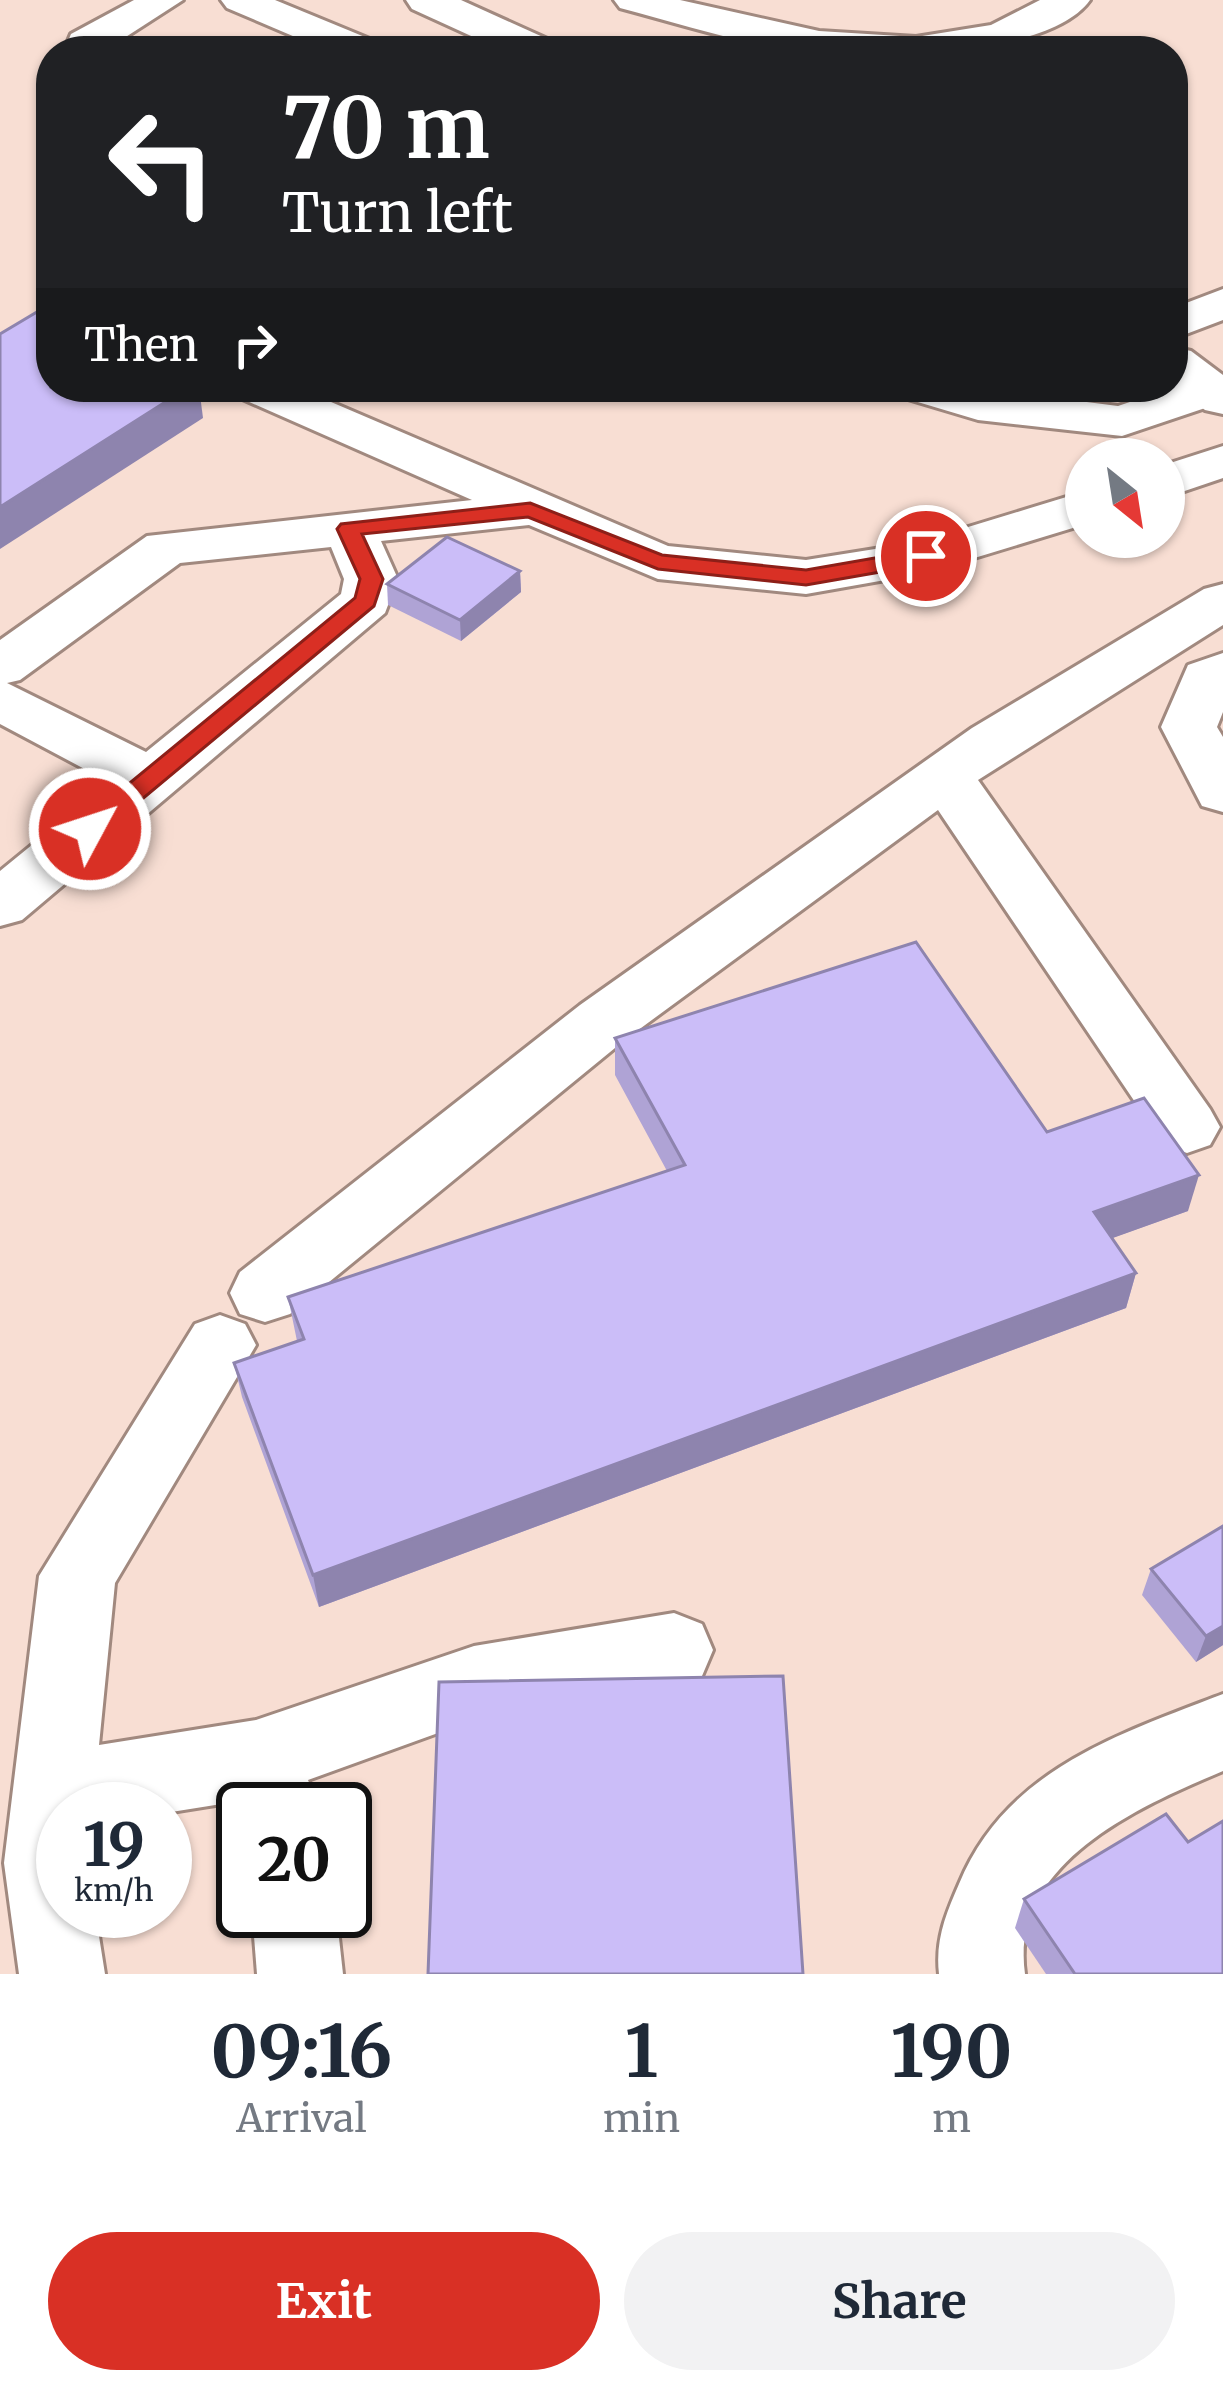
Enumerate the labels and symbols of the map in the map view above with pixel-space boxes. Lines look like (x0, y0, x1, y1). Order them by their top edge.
north arrow (1065, 438, 1185, 558)
pin (875, 505, 977, 607)
position arrow (27, 766, 153, 892)
speed limit sign: 20 (216, 1782, 372, 1938)

